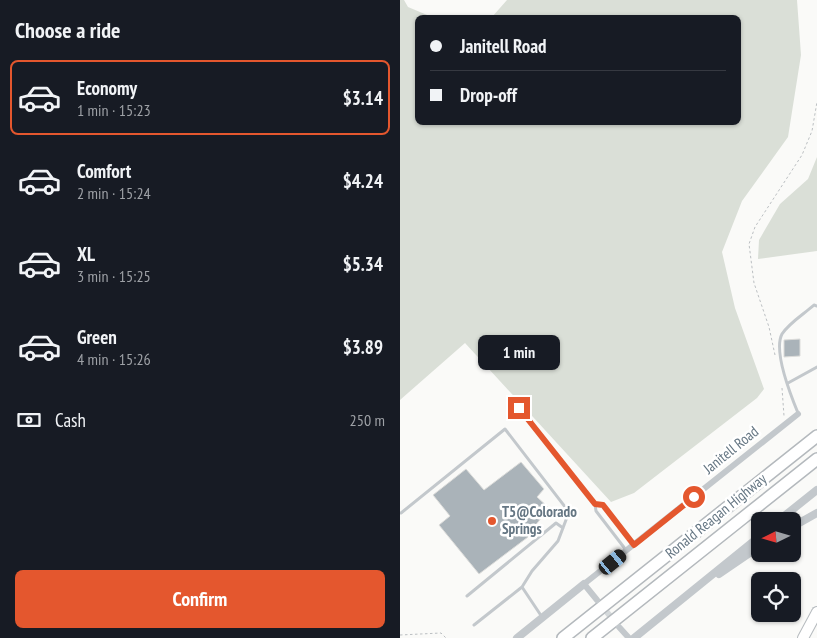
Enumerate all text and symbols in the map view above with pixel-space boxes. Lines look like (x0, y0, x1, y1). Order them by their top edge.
text: Choose a ride (15, 16, 120, 44)
text: Janitell Road (460, 34, 547, 58)
icon: car (17, 75, 62, 120)
text: Economy (77, 76, 137, 100)
text: Drop-off (460, 83, 517, 107)
text: $3.14 (343, 86, 383, 110)
text: 1 min · 15:23 (77, 100, 151, 120)
icon: car (17, 158, 62, 203)
text: Comfort (77, 159, 131, 183)
text: $4.24 (343, 169, 383, 193)
text: 2 min · 15:24 (77, 183, 151, 203)
icon: car (17, 241, 62, 286)
text: XL (77, 242, 95, 266)
text: $5.34 (343, 252, 383, 276)
text: 3 min · 15:25 (77, 266, 151, 286)
icon: car (17, 324, 62, 369)
text: Green (77, 325, 117, 349)
text: $3.89 (343, 335, 383, 359)
callout: 1 min (478, 336, 560, 370)
text: 1 min (503, 342, 535, 362)
text: 4 min · 15:26 (77, 349, 151, 369)
route end (508, 397, 530, 419)
icon: cash (15, 406, 43, 434)
text: Cash (55, 408, 86, 432)
text: 250 m (350, 410, 385, 430)
street label: Janitell Road (699, 422, 762, 478)
street label: Ronald Reagan Highway (661, 469, 770, 562)
route start (683, 486, 705, 508)
place label: T5@Colorado Springs (502, 502, 577, 538)
north arrow (751, 512, 801, 562)
map controls (751, 512, 801, 622)
marker: T5@Colorado Springs (486, 515, 498, 527)
car (596, 547, 629, 577)
button: Confirm (15, 570, 385, 628)
button: locate (751, 572, 801, 622)

